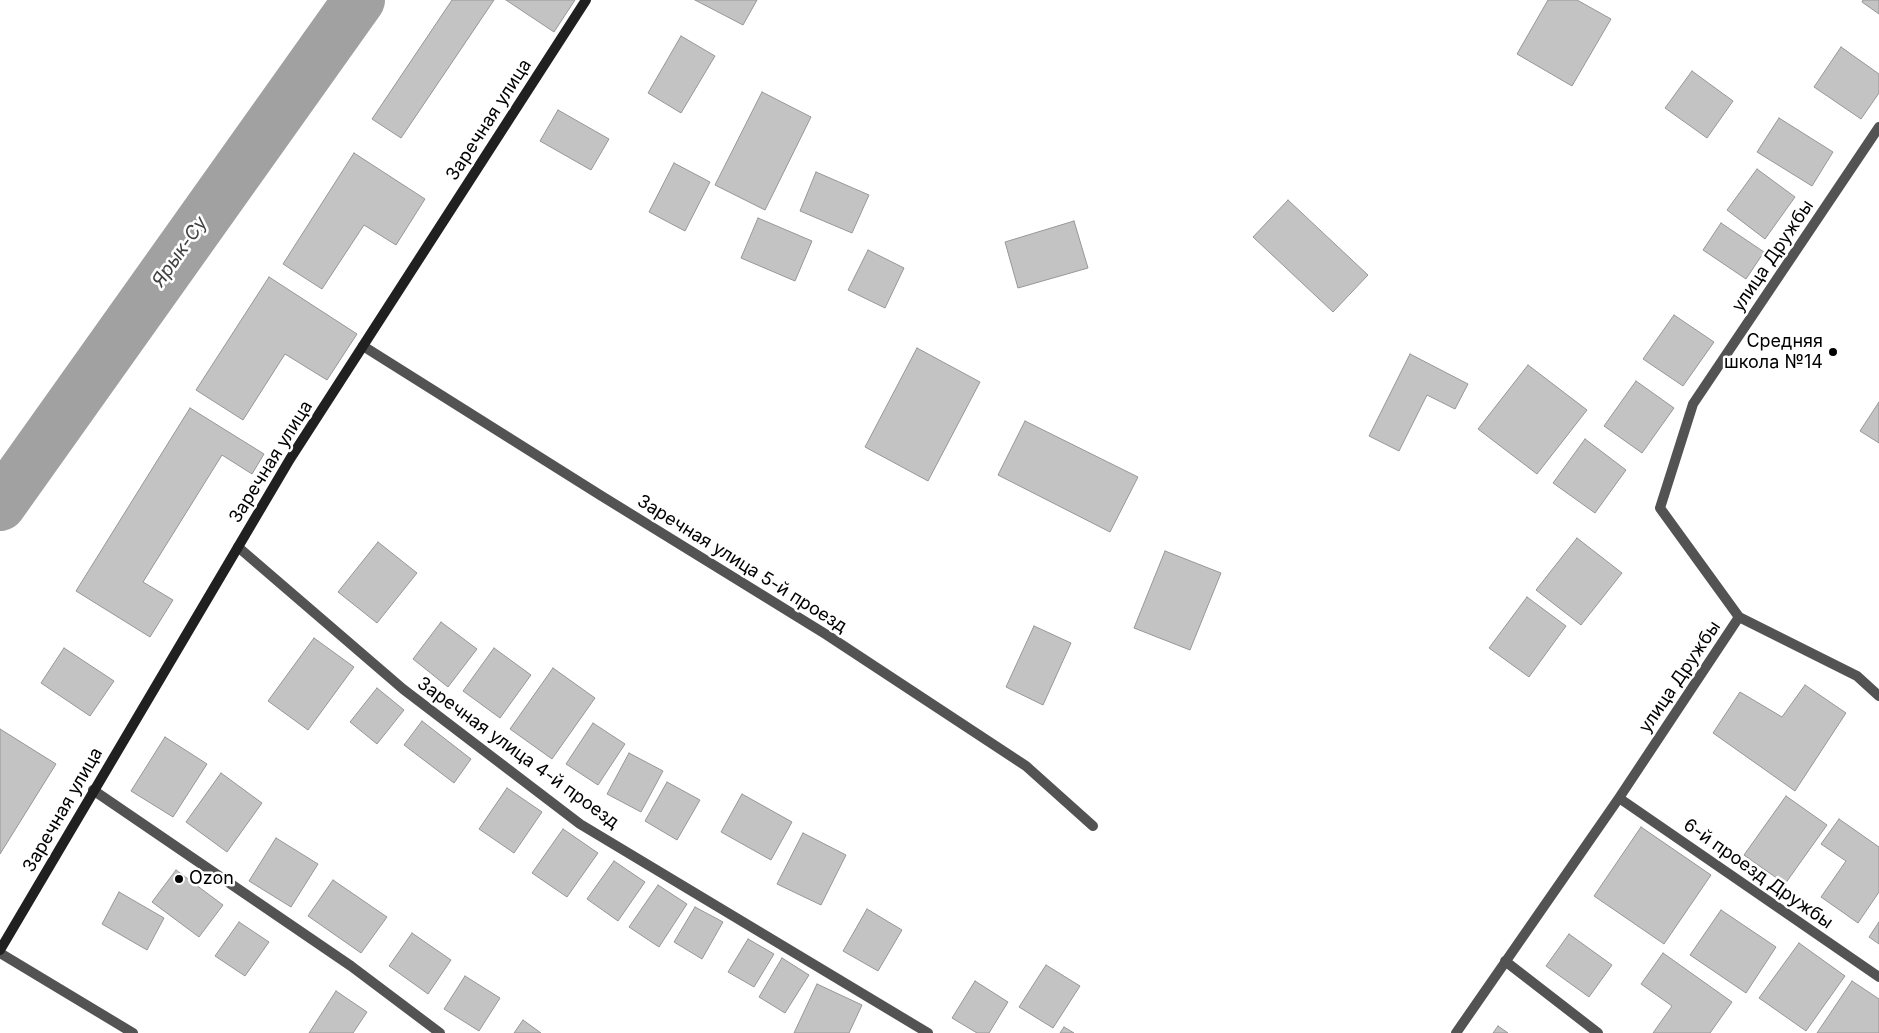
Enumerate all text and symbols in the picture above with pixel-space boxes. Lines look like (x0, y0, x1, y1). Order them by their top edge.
street label: Заречная улица (442, 55, 536, 185)
street label: улица Дружбы (1728, 196, 1818, 316)
water label: Ярык-Су (148, 212, 212, 292)
place label: Средняя школа №14 (1724, 331, 1823, 374)
marker: Средняя школа №14 (1827, 346, 1839, 358)
street label: Заречная улица (225, 397, 317, 527)
street label: Заречная улица 5-й проезд (633, 490, 851, 638)
street label: улица Дружбы (1635, 617, 1725, 737)
street label: Заречная улица 4-й проезд (413, 673, 623, 833)
street label: Заречная улица (19, 744, 107, 876)
street label: 6-й проезд Дружбы (1679, 814, 1837, 934)
place label: Ozon (189, 868, 234, 890)
marker: Ozon (173, 873, 185, 885)

